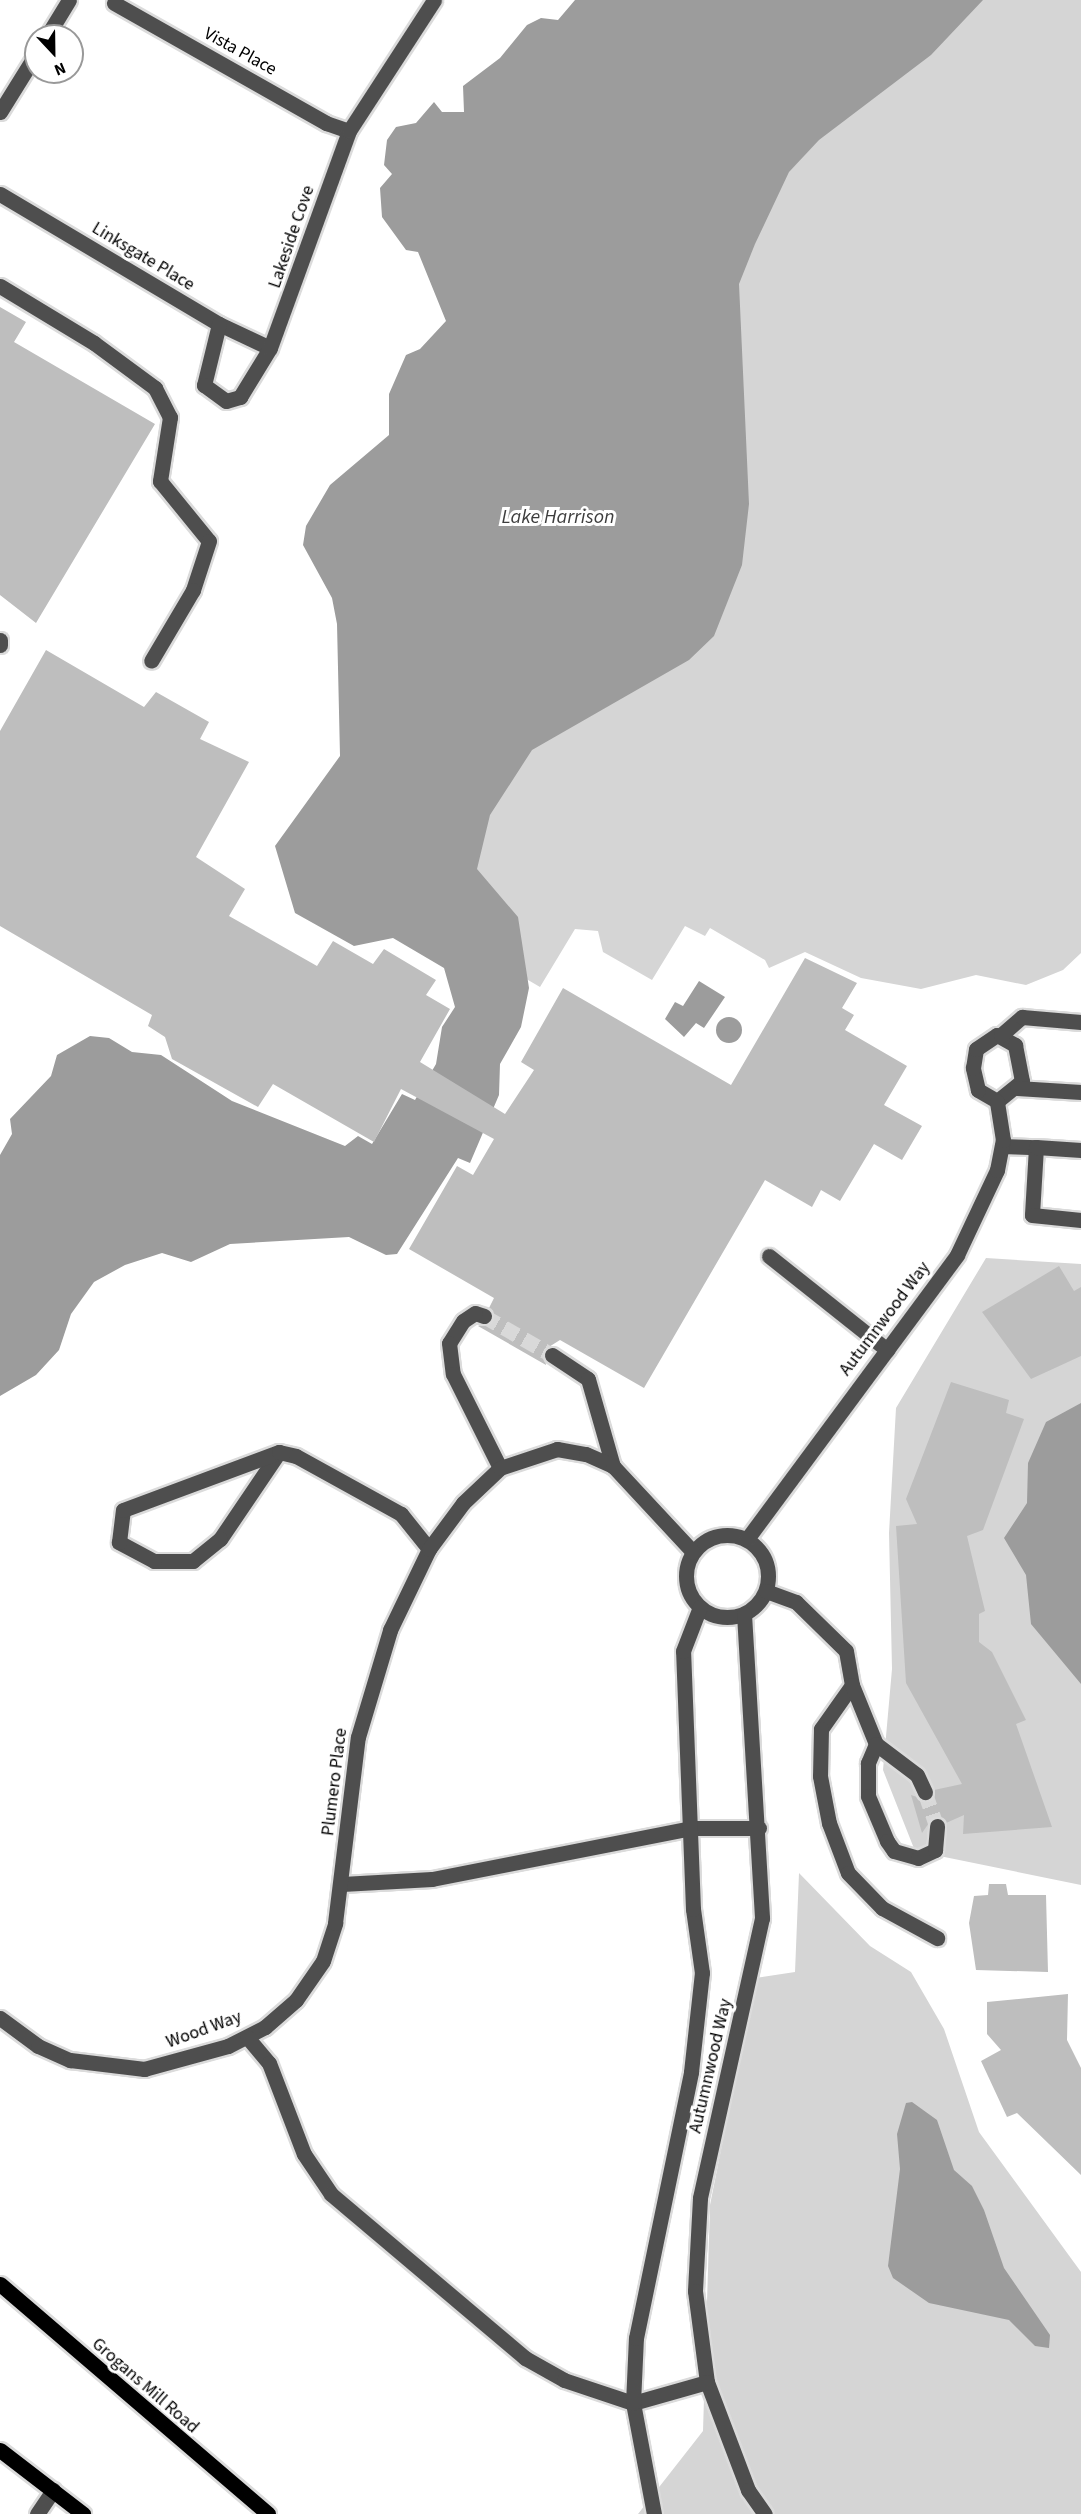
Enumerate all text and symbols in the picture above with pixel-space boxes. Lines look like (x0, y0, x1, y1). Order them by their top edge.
street label: Vista Place (200, 23, 280, 81)
north arrow (24, 24, 84, 84)
text: N (51, 57, 69, 81)
street label: Lakeside Cove (264, 183, 320, 291)
street label: Linksgate Place (88, 218, 198, 296)
water label: Lake Harrison (502, 505, 614, 529)
street label: Autumnwood Way (835, 1258, 935, 1380)
street label: Plumero Place (318, 1727, 352, 1837)
street label: Autumnwood Way (685, 1997, 737, 2135)
street label: Wood Way (163, 2006, 245, 2054)
street label: Grogans Mill Road (87, 2334, 203, 2438)

